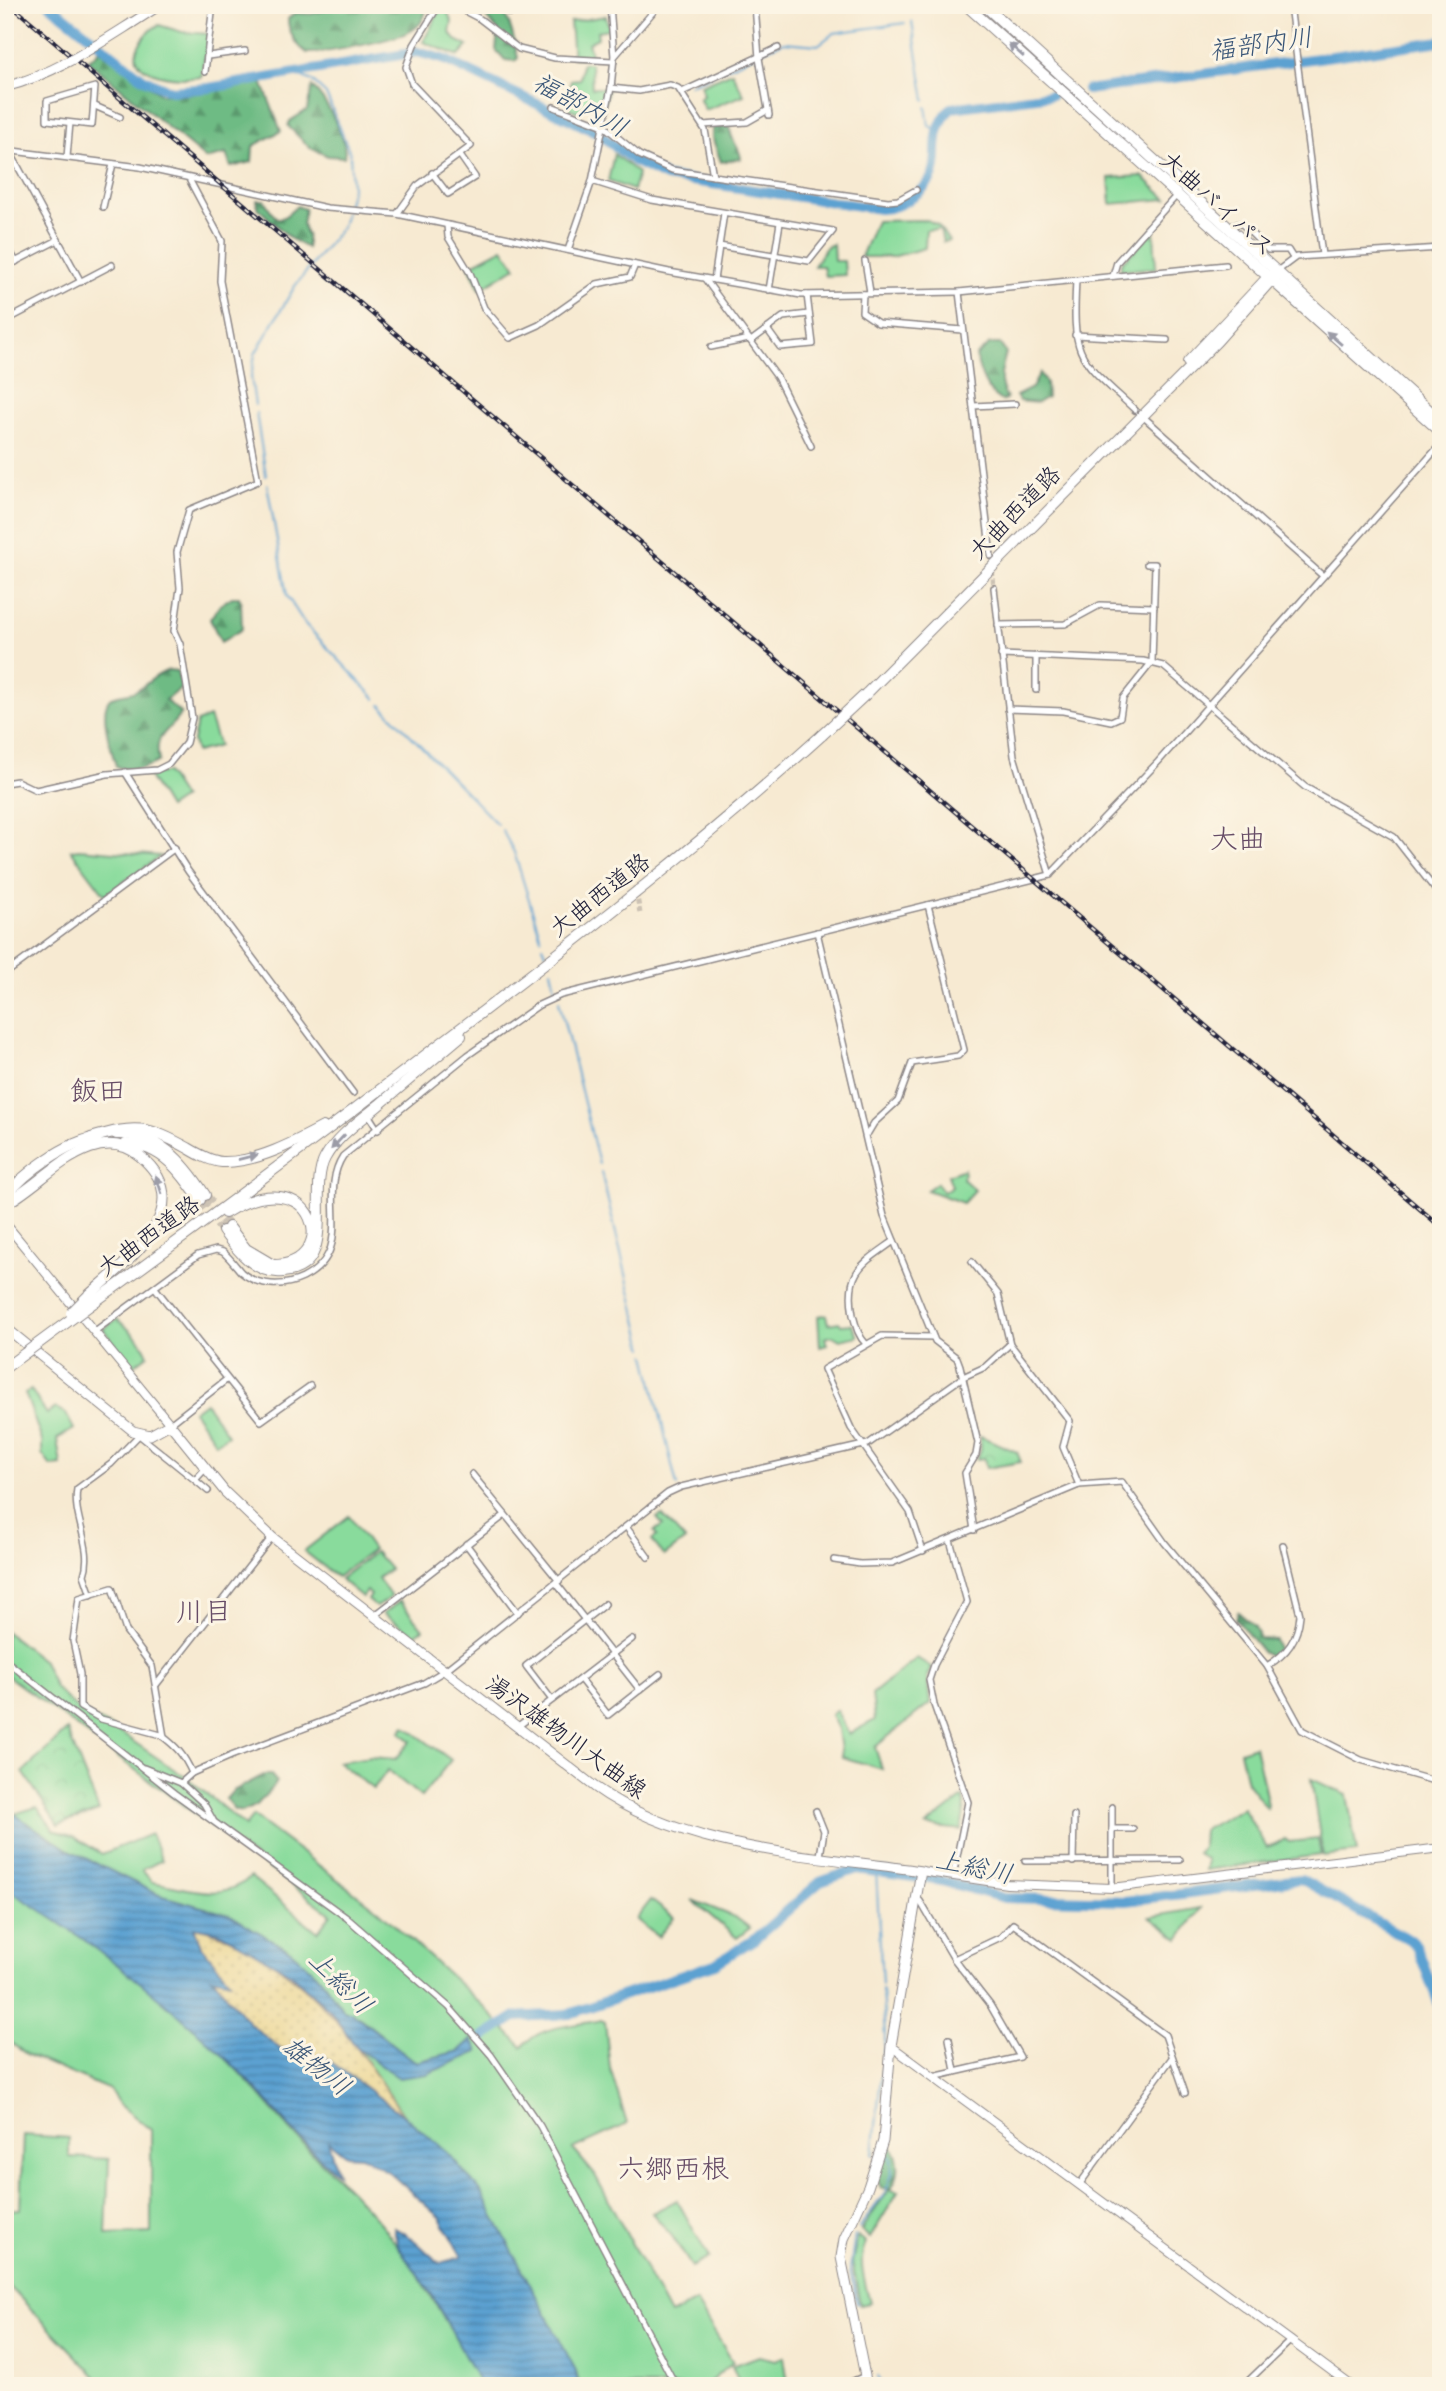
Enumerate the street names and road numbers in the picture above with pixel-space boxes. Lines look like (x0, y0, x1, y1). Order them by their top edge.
street label: 大曲バイパス (1154, 145, 1280, 263)
street label: 大曲西道路 (963, 460, 1067, 566)
street label: 大曲西道路 (544, 847, 656, 943)
street label: 大曲西道路 (92, 1189, 206, 1283)
street label: 湯沢雄物川大曲線 (480, 1669, 652, 1805)

